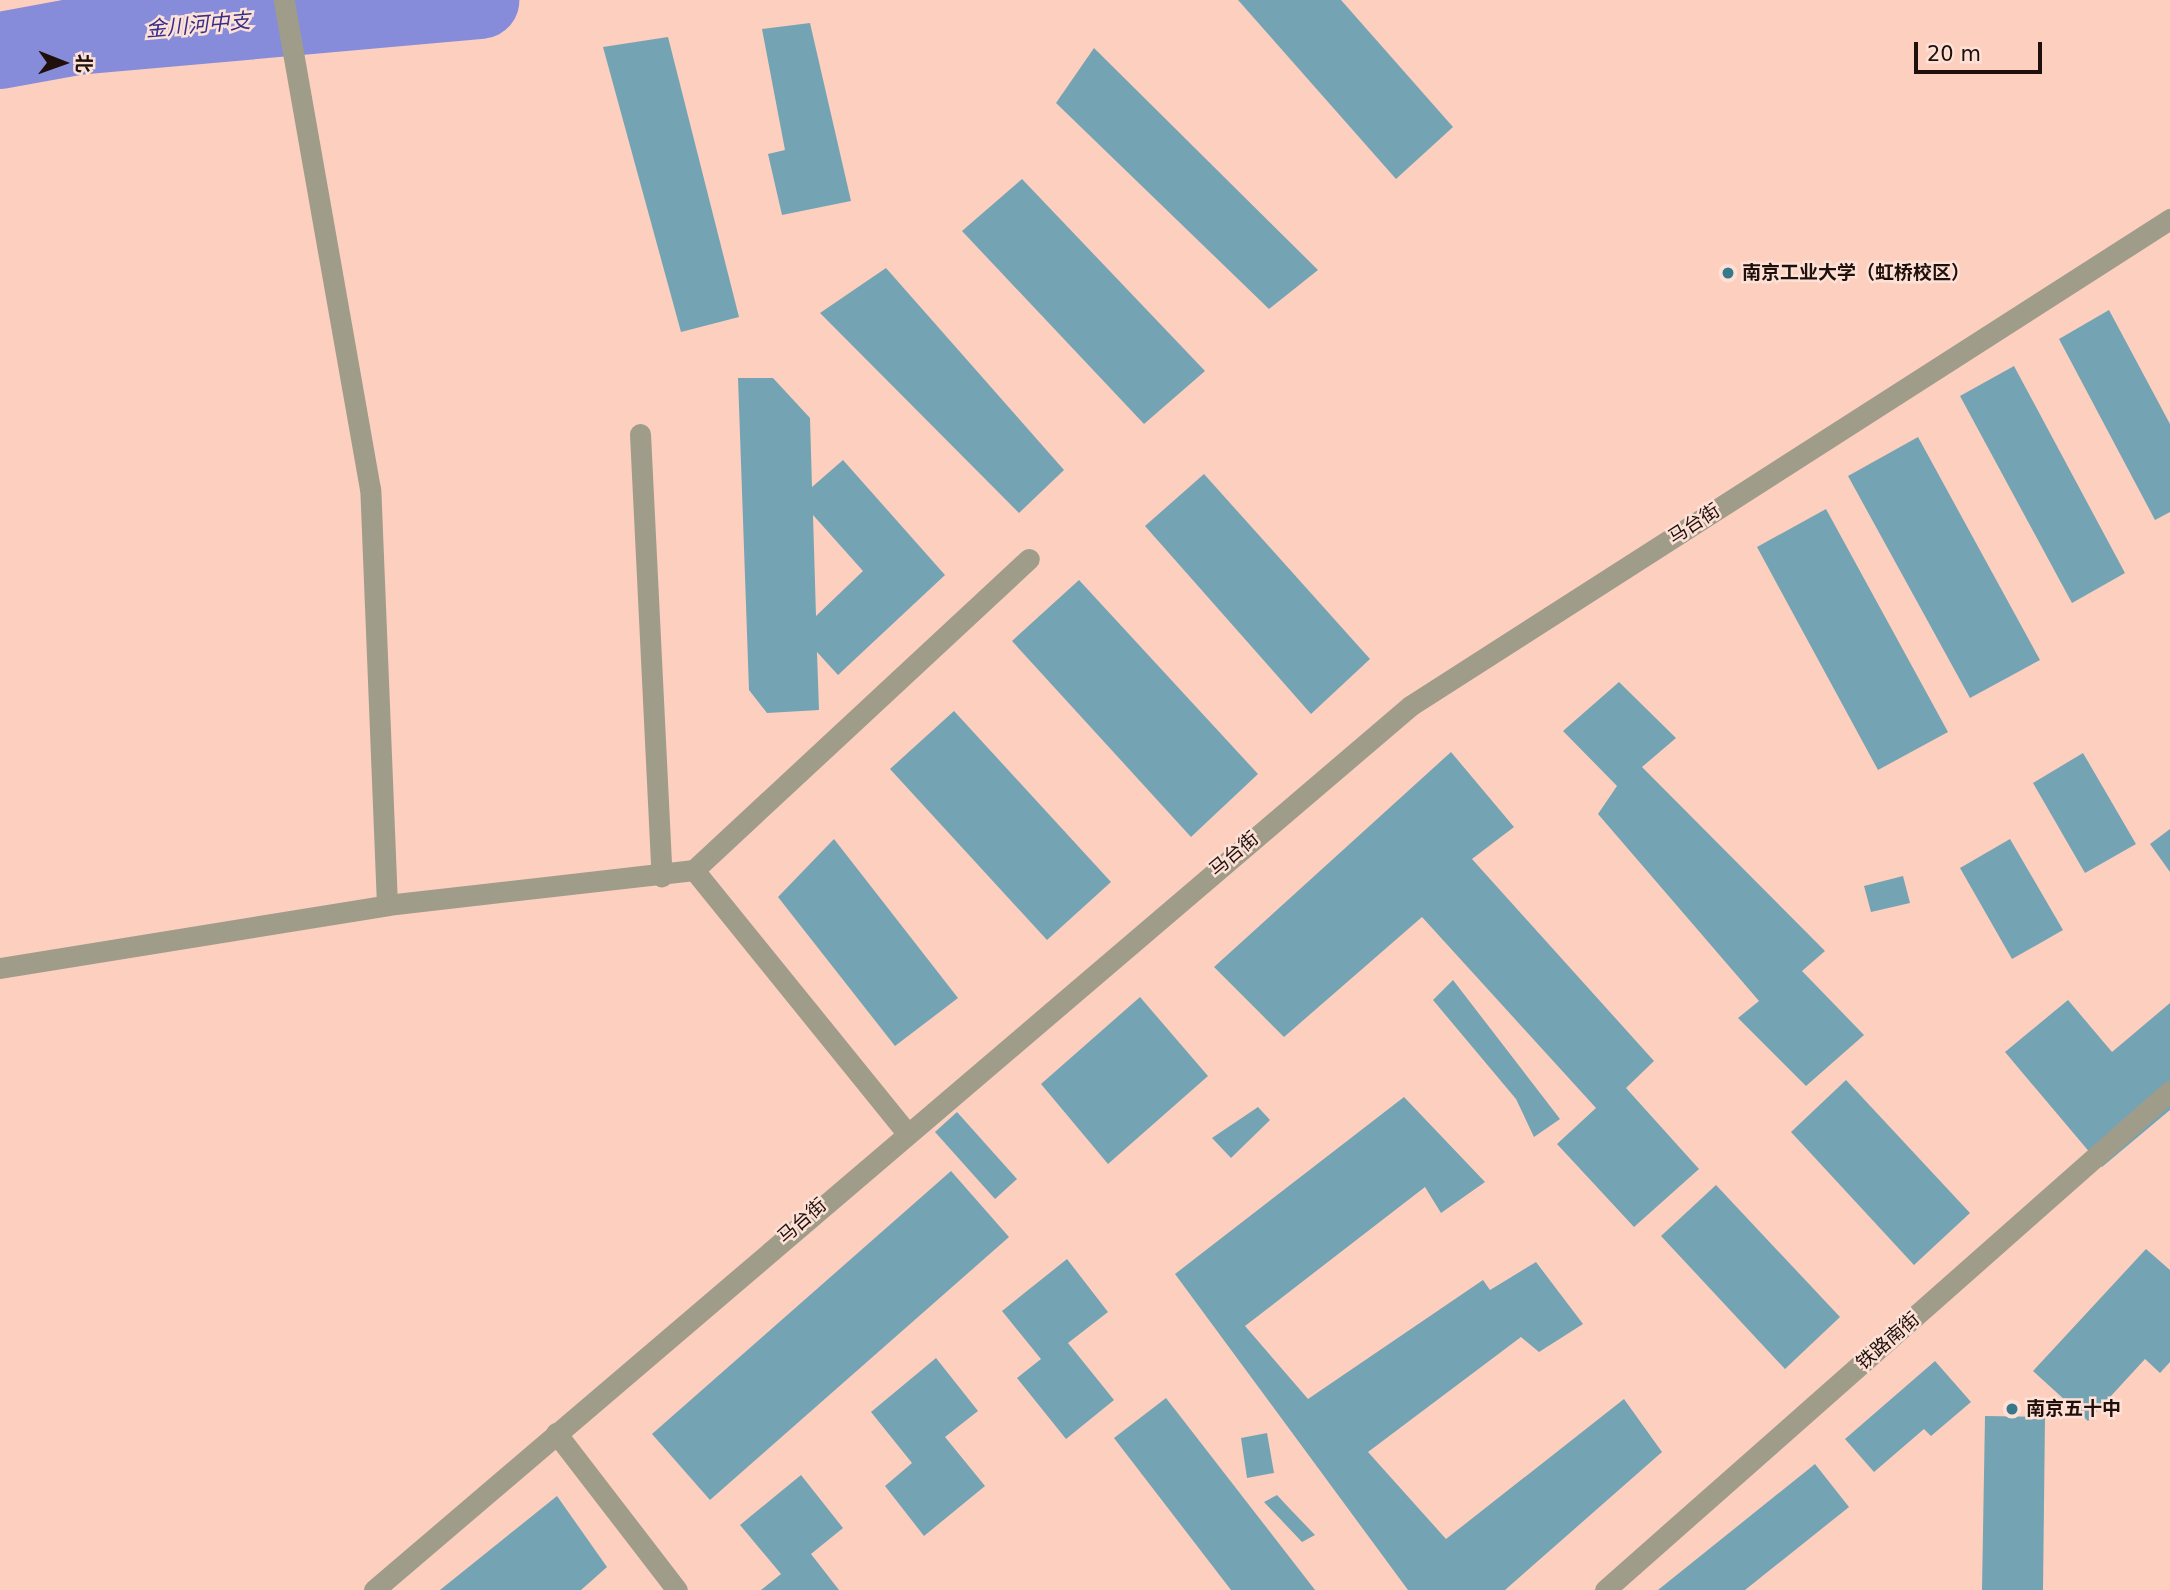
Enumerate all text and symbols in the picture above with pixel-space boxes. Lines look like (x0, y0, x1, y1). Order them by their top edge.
water label: 金川河中支 (145, 8, 251, 42)
north arrow (28, 28, 98, 98)
scale bar (1918, 28, 2046, 72)
text: 20 m (1927, 42, 1981, 66)
text: 北 (73, 54, 95, 73)
place label: 南京工业大学（虹桥校区） (1742, 262, 1970, 284)
marker: 南京工业大学（虹桥校区） (1720, 265, 1736, 281)
street label: 马台街 (1664, 499, 1724, 549)
street label: 马台街 (1205, 827, 1263, 881)
street label: 马台街 (773, 1194, 831, 1248)
street label: 铁路南街 (1852, 1307, 1924, 1375)
place label: 南京五十中 (2026, 1398, 2121, 1420)
marker: 南京五十中 (2004, 1401, 2020, 1417)

